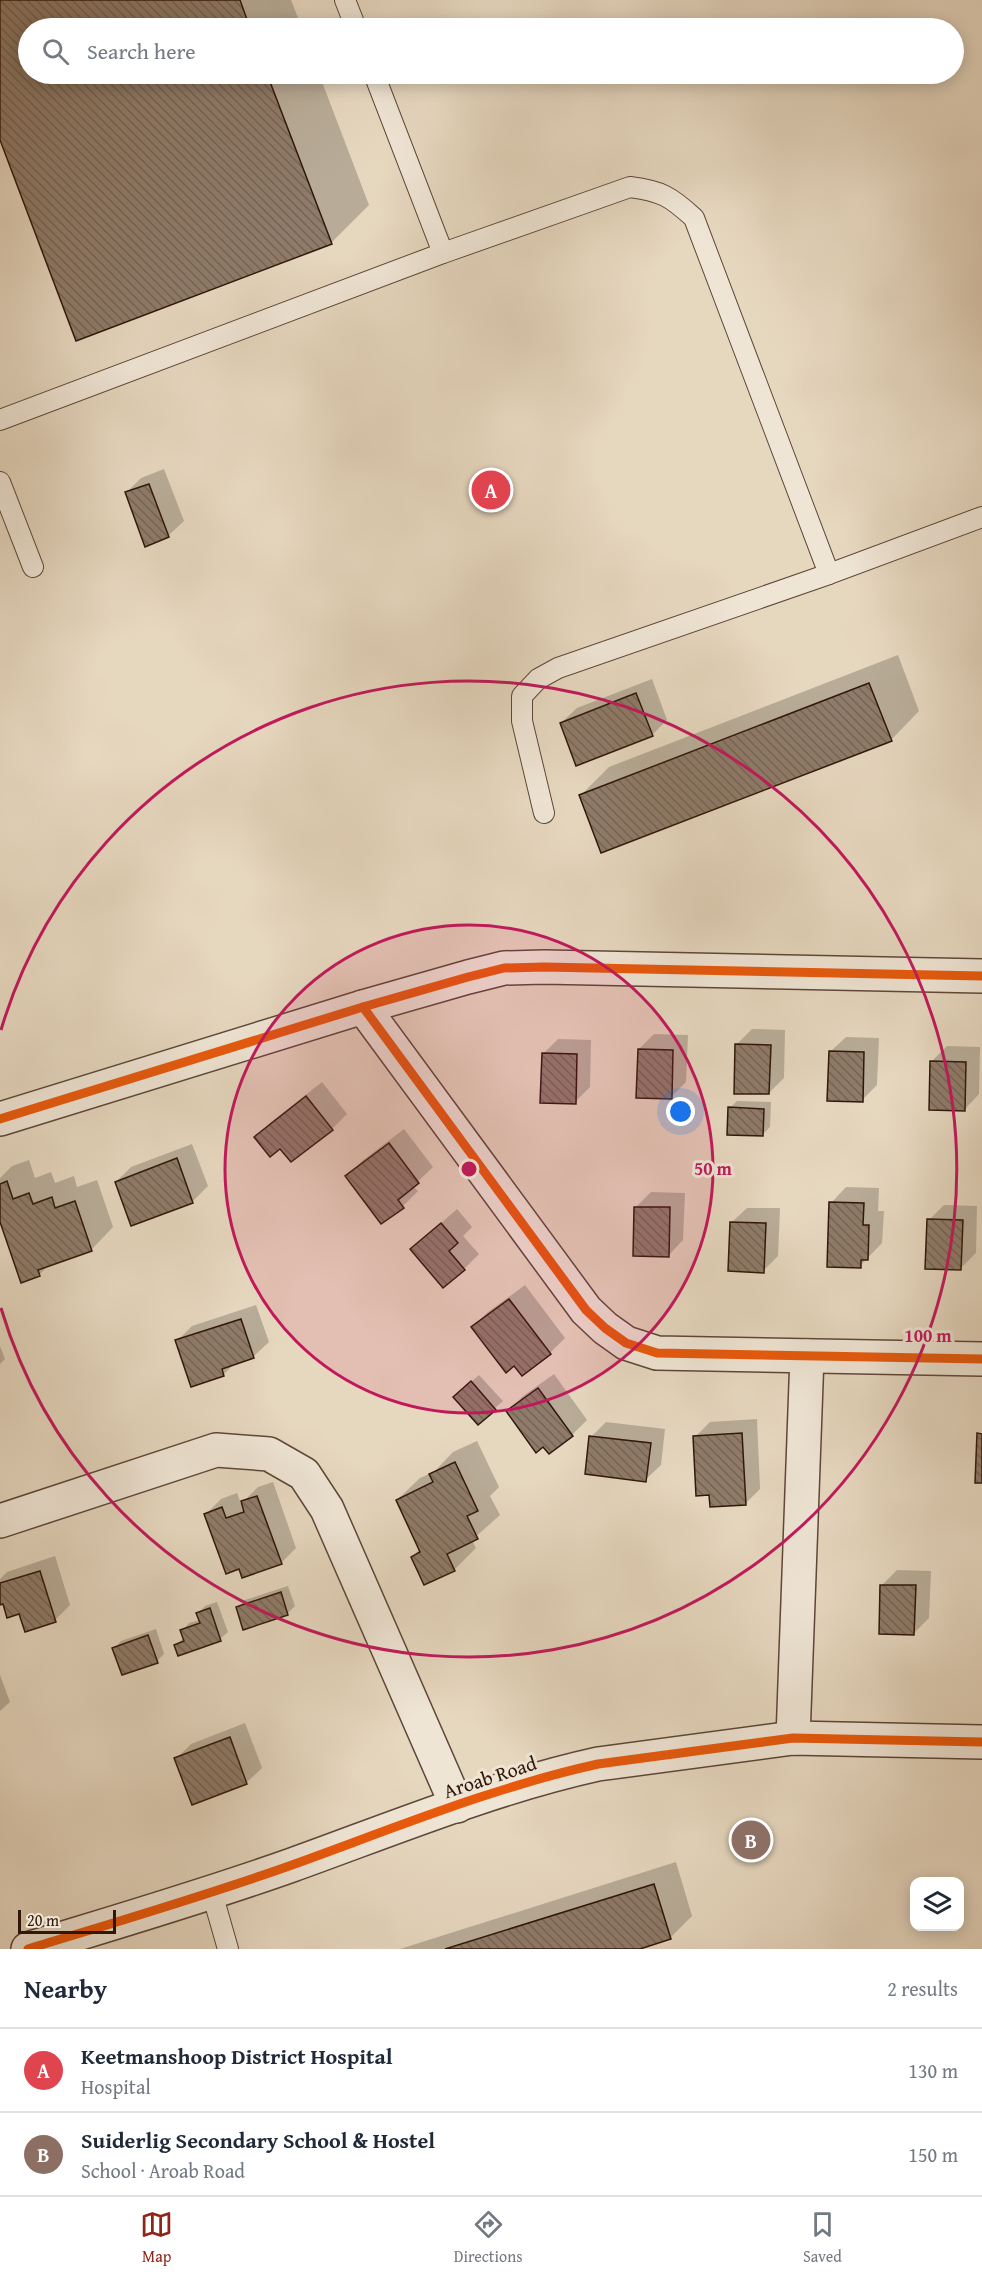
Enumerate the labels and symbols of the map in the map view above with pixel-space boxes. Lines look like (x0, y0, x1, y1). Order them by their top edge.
pin: A (472, 468, 510, 512)
your location (666, 1097, 695, 1126)
text: 50 m (694, 1155, 733, 1182)
centre of rings (459, 1159, 479, 1179)
text: 100 m (904, 1322, 952, 1349)
street label: Aroab Road (440, 1748, 540, 1805)
pin: B (732, 1818, 771, 1862)
scale bar (18, 1907, 116, 1934)

